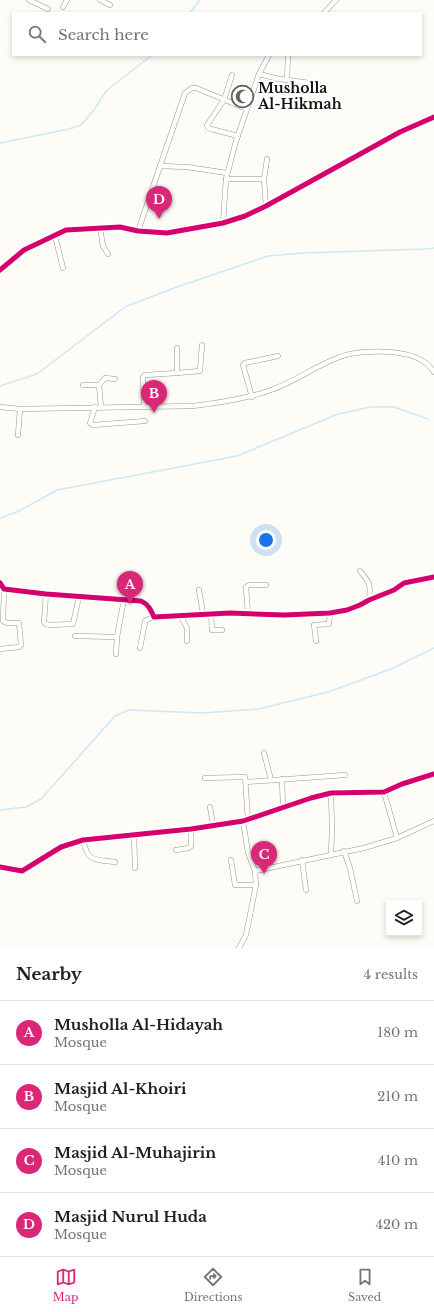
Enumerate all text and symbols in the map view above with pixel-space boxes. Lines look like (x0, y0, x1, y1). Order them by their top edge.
search box (12, 12, 422, 56)
icon: search (26, 23, 48, 45)
text: Search here (58, 25, 149, 44)
place label: Musholla Al-Hikmah (257, 79, 342, 113)
mosque icon: Musholla Al-Hikmah (230, 83, 256, 109)
pin: D (146, 186, 172, 219)
pin: B (141, 380, 167, 413)
your location (256, 530, 276, 550)
pin: A (117, 571, 143, 604)
pin: C (251, 841, 277, 874)
map controls (386, 900, 422, 936)
button: layers (386, 900, 422, 936)
text: Nearby (16, 964, 82, 985)
text: 4 results (364, 966, 418, 983)
text: Musholla Al-Hidayah (54, 1015, 223, 1034)
text: A (24, 1024, 34, 1041)
text: 180 m (377, 1024, 418, 1041)
text: Mosque (54, 1034, 107, 1051)
text: Masjid Al-Khoiri (54, 1079, 186, 1098)
text: B (24, 1088, 34, 1105)
text: 210 m (377, 1088, 418, 1105)
text: Mosque (54, 1098, 107, 1115)
text: Masjid Al-Muhajirin (54, 1143, 216, 1162)
text: C (24, 1152, 34, 1169)
text: 410 m (378, 1152, 418, 1169)
text: Mosque (54, 1162, 107, 1179)
text: Masjid Nurul Huda (54, 1207, 207, 1226)
text: D (23, 1216, 35, 1233)
text: 420 m (375, 1216, 418, 1233)
text: Mosque (54, 1226, 107, 1243)
tab: Map (53, 1266, 78, 1304)
tab: Directions (184, 1266, 242, 1304)
tab: Saved (348, 1266, 381, 1304)

